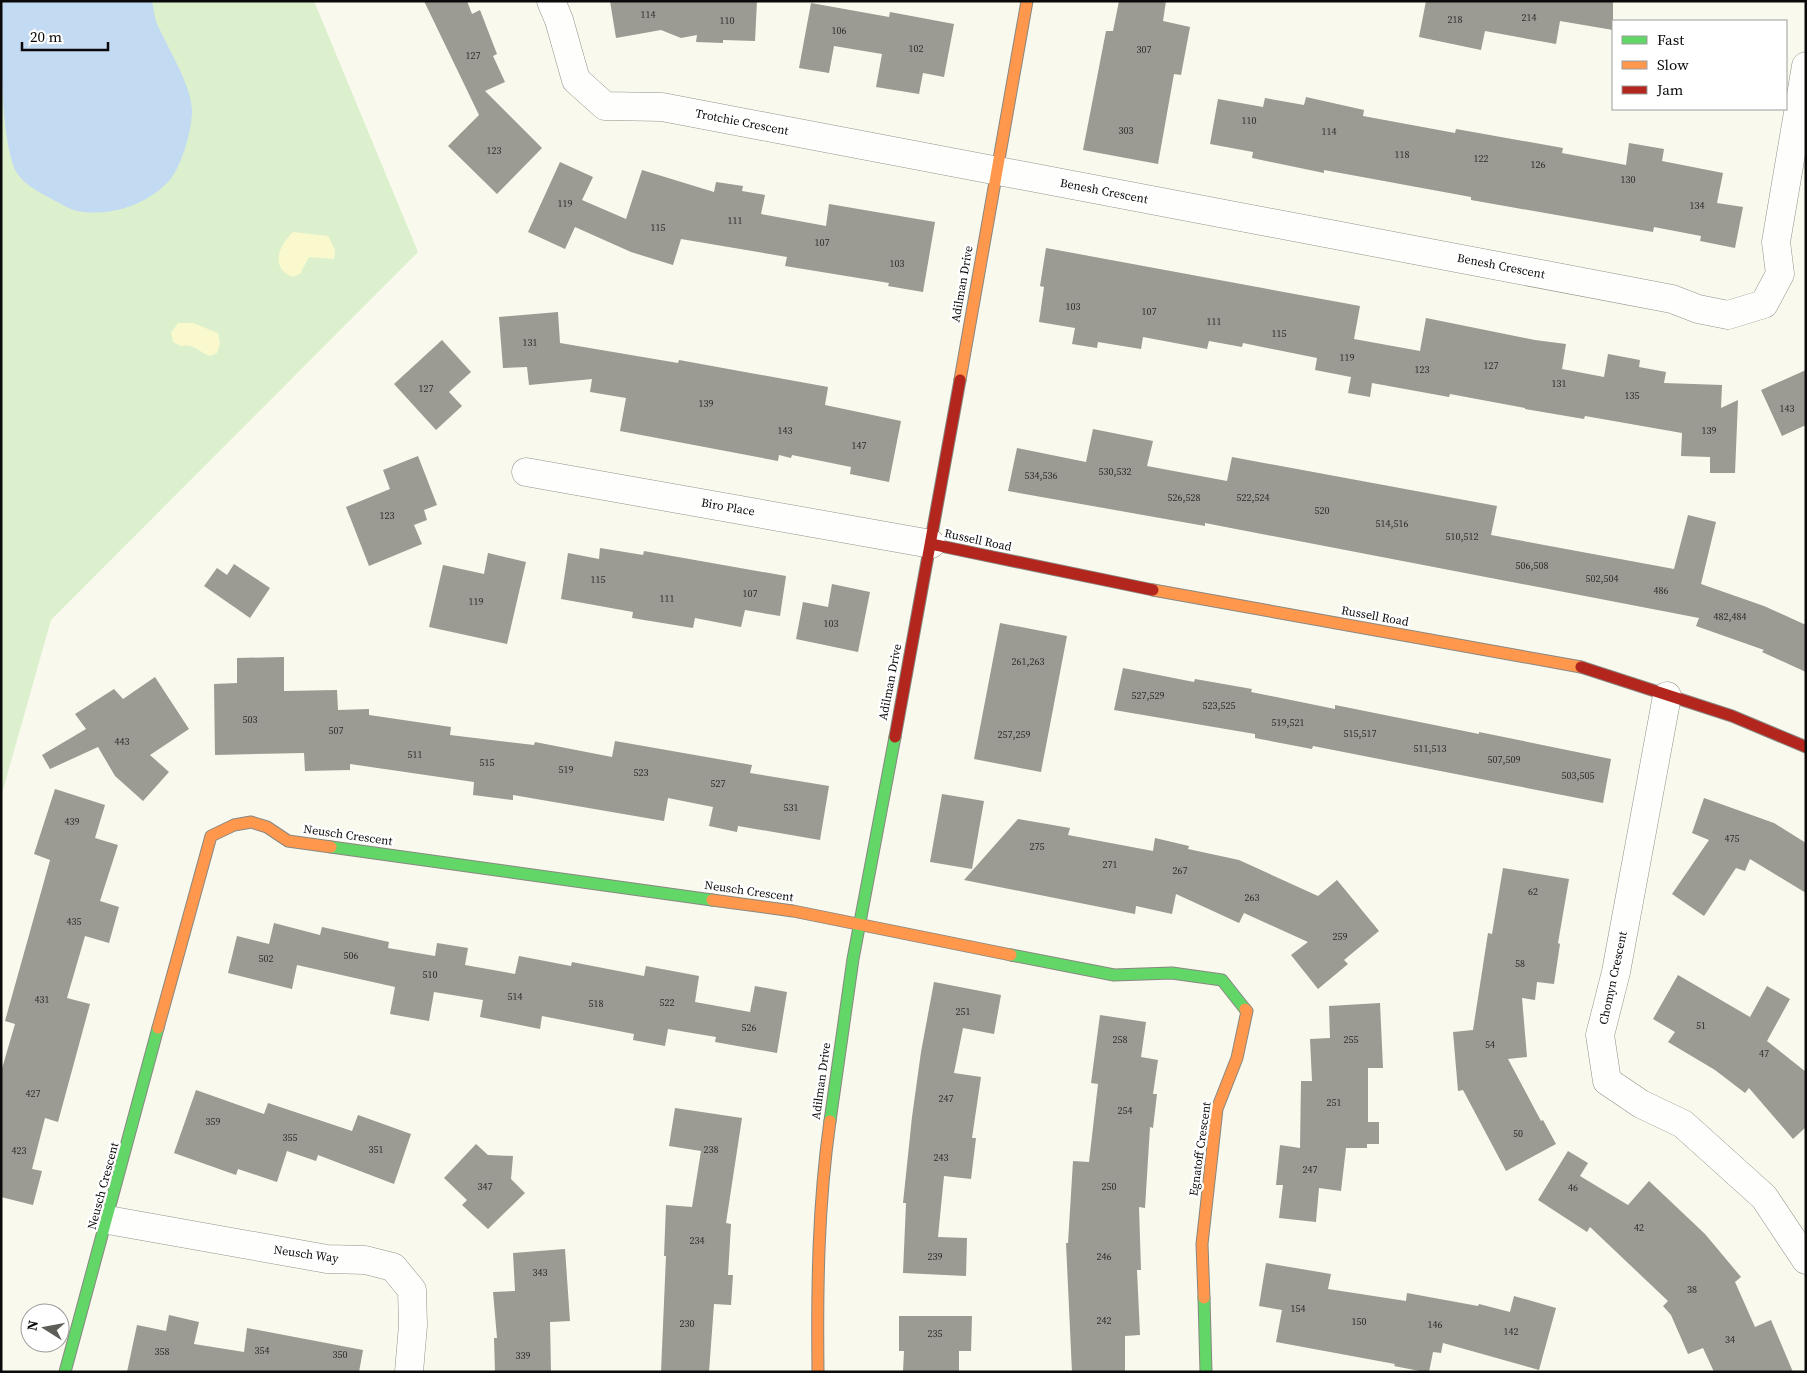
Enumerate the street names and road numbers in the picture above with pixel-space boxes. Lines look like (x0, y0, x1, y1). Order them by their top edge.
street label: Trotchie Crescent (694, 105, 790, 139)
street label: Benesh Crescent (1059, 175, 1149, 207)
street label: Adilman Drive (947, 244, 977, 324)
street label: Benesh Crescent (1456, 250, 1546, 282)
street label: Biro Place (700, 494, 756, 520)
street label: Russell Road (943, 525, 1013, 555)
street label: Russell Road (1340, 602, 1410, 630)
street label: Adilman Drive (875, 642, 905, 722)
street label: Neusch Crescent (302, 821, 394, 849)
street label: Neusch Crescent (703, 877, 795, 905)
street label: Chomyn Crescent (1595, 930, 1631, 1026)
street label: Adilman Drive (808, 1041, 834, 1121)
street label: Egnatoff Crescent (1185, 1101, 1215, 1197)
street label: Neusch Crescent (84, 1141, 122, 1231)
street label: Neusch Way (273, 1242, 340, 1267)

